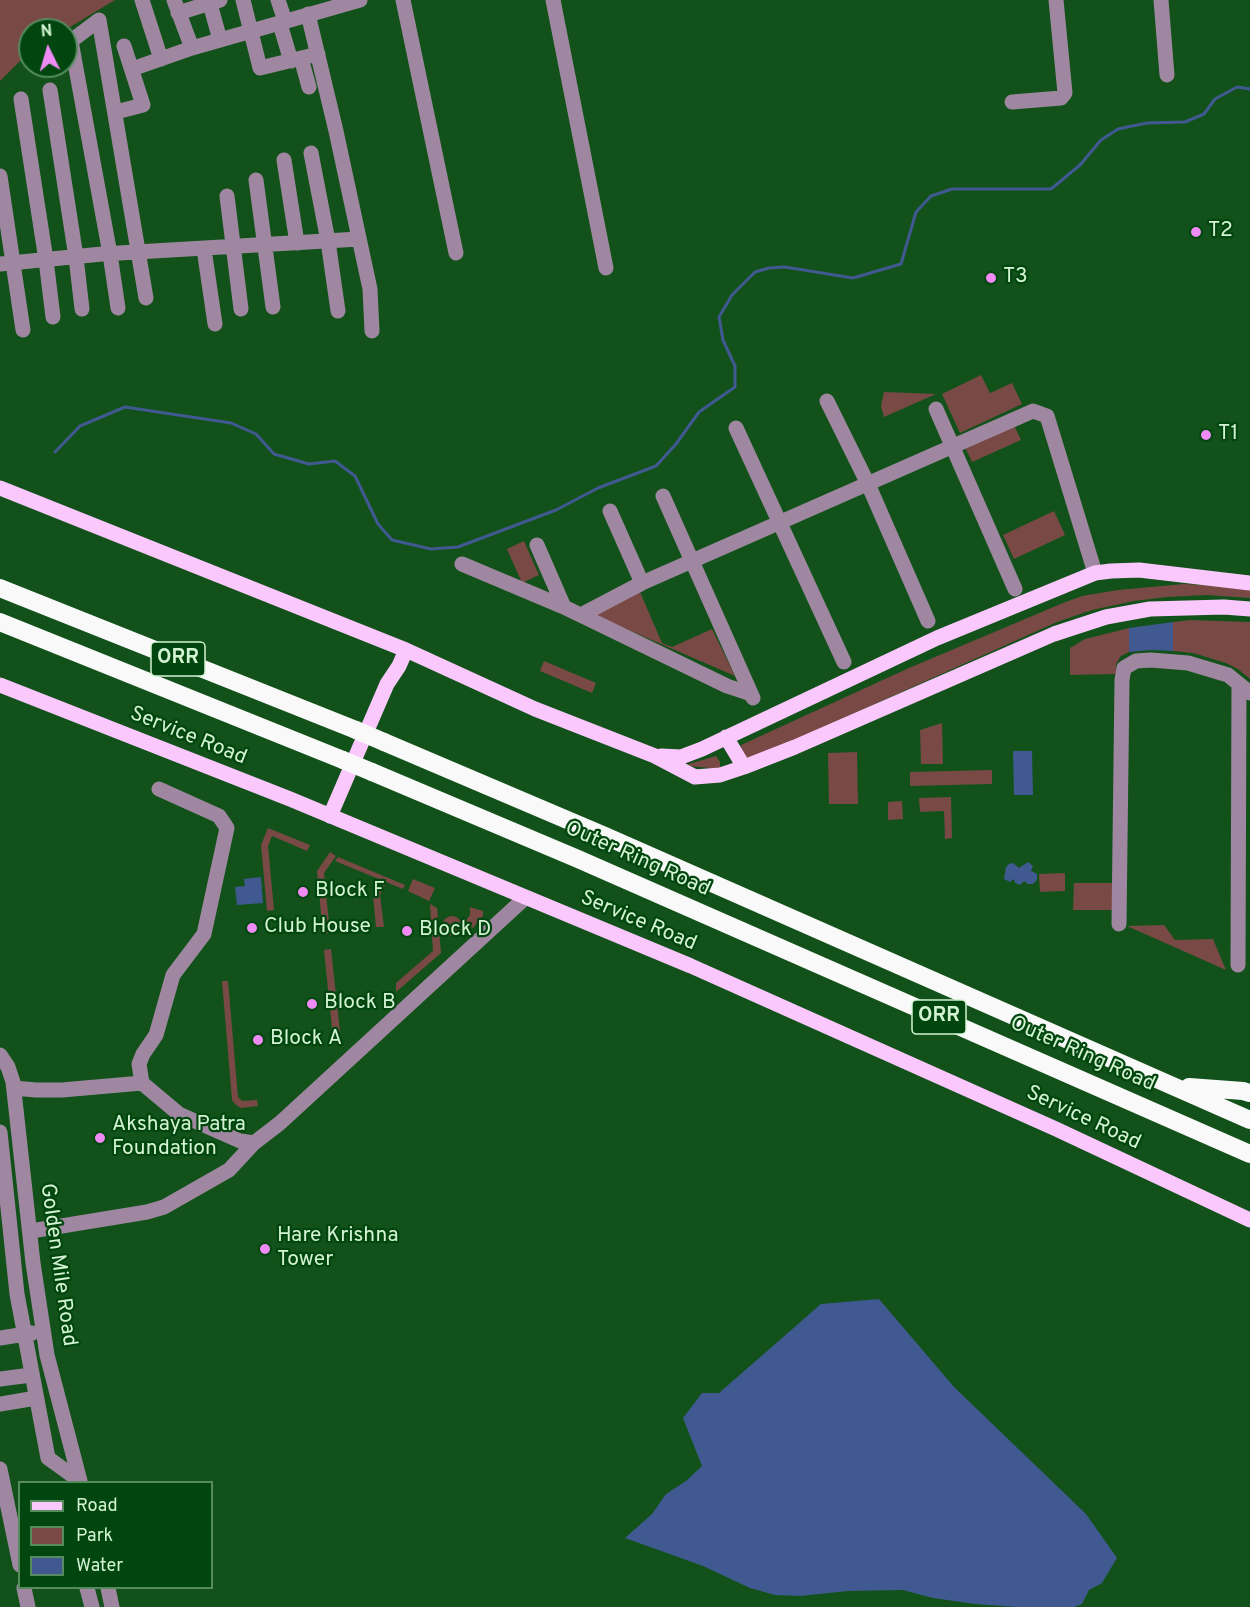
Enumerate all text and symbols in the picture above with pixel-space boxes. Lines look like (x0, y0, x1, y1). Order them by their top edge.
north arrow (18, 18, 78, 78)
text: N (40, 22, 53, 43)
place label: T2 (1208, 219, 1233, 245)
marker: T2 (1189, 225, 1203, 239)
place label: T3 (1003, 265, 1028, 291)
marker: T3 (984, 271, 998, 285)
place label: T1 (1218, 422, 1238, 448)
marker: T1 (1199, 428, 1213, 442)
road number: ORR (151, 642, 205, 676)
street label: Service Road (126, 702, 250, 772)
street label: Outer Ring Road (560, 817, 714, 903)
place label: Block F (315, 879, 385, 905)
marker: Block F (296, 885, 310, 899)
street label: Service Road (576, 886, 700, 958)
place label: Club House (264, 915, 371, 941)
place label: Block D (419, 918, 491, 944)
marker: Club House (245, 921, 259, 935)
marker: Block D (400, 924, 414, 938)
place label: Block B (324, 991, 396, 1017)
marker: Block B (305, 997, 319, 1011)
road number: ORR (912, 1000, 966, 1034)
street label: Outer Ring Road (1005, 1012, 1159, 1098)
place label: Block A (270, 1027, 342, 1053)
marker: Block A (251, 1033, 265, 1047)
street label: Service Road (1022, 1081, 1144, 1157)
place label: Akshaya Patra Foundation (112, 1113, 246, 1163)
marker: Akshaya Patra Foundation (93, 1131, 107, 1145)
street label: Golden Mile Road (33, 1182, 81, 1348)
place label: Hare Krishna Tower (277, 1224, 398, 1274)
marker: Hare Krishna Tower (258, 1242, 272, 1256)
legend (18, 1481, 213, 1589)
text: Road (76, 1495, 118, 1518)
text: Park (76, 1525, 113, 1548)
text: Water (76, 1555, 123, 1578)

